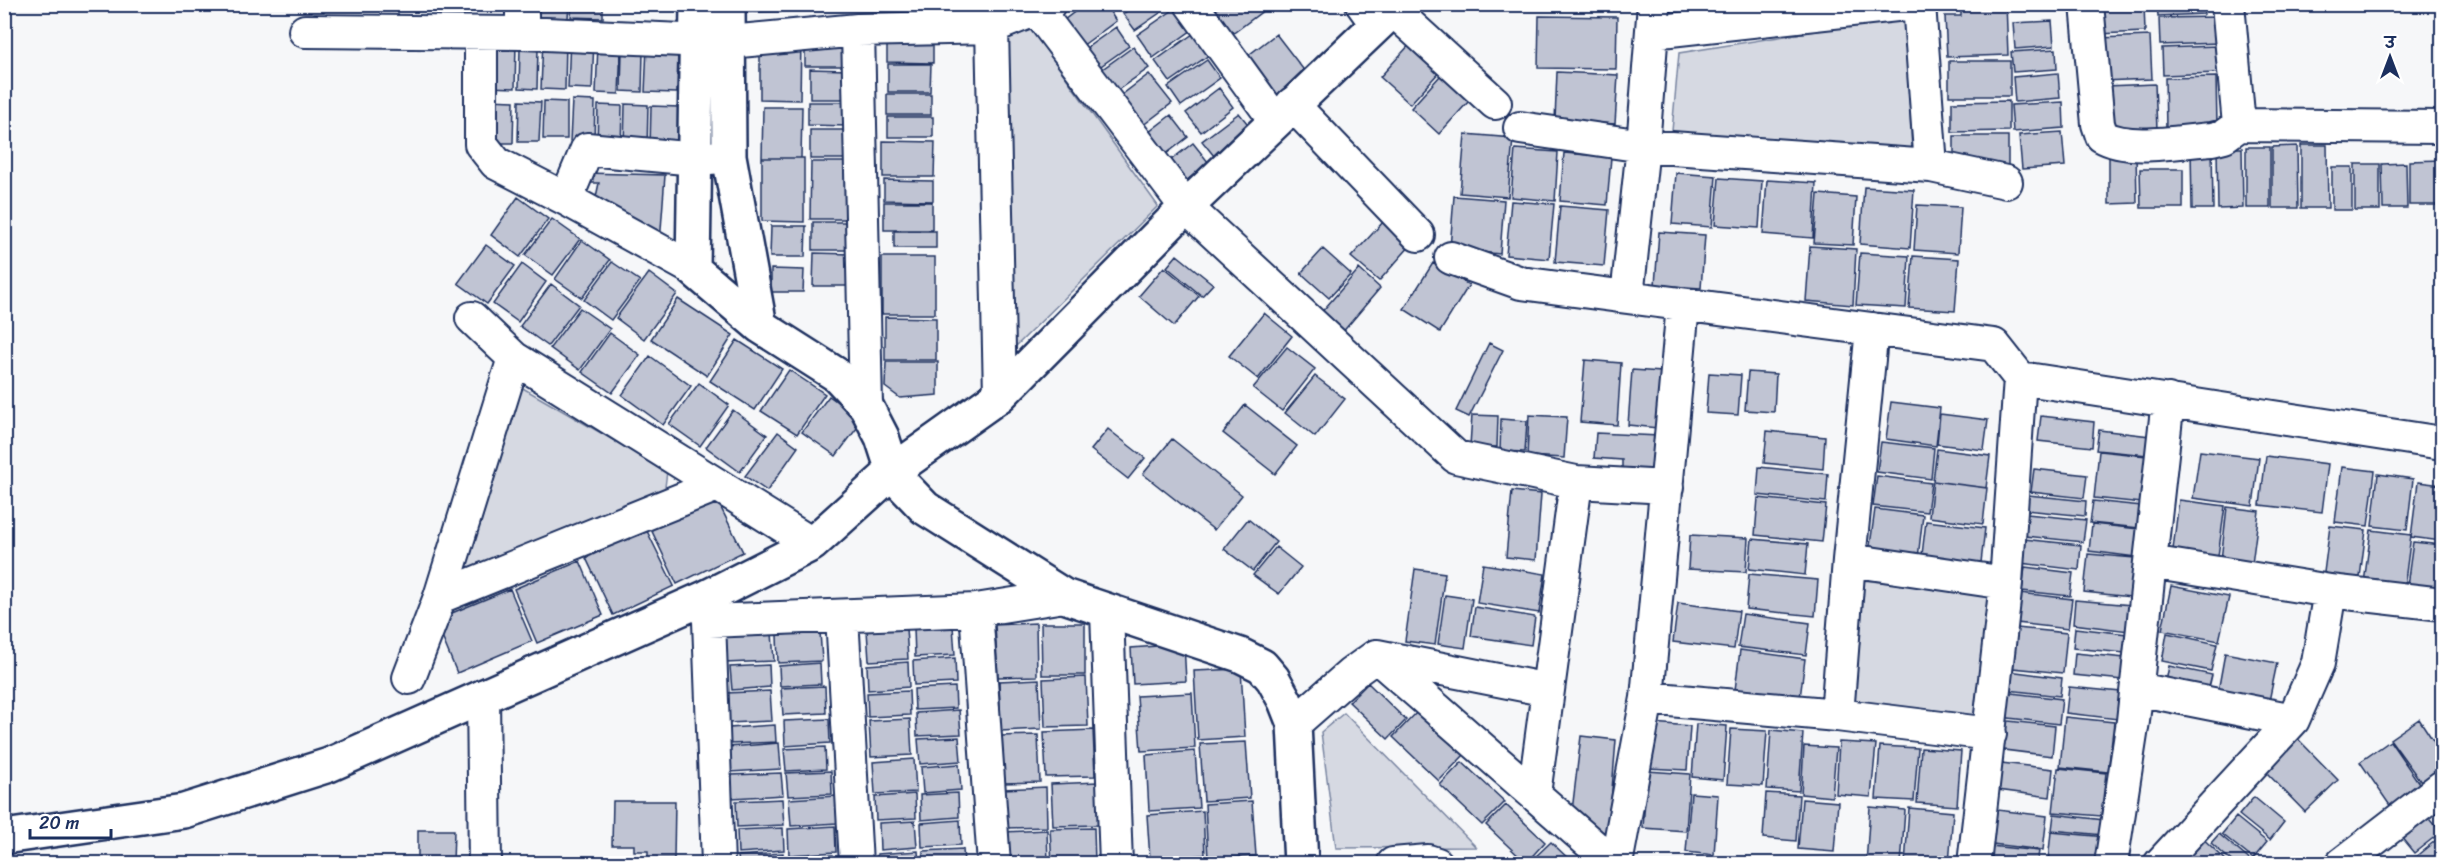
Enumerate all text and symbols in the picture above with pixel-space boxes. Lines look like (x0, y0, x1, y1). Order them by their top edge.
north arrow (2360, 27, 2420, 87)
text: उ (2383, 28, 2397, 57)
scale bar (30, 802, 111, 840)
text: 20 m (39, 807, 79, 839)

